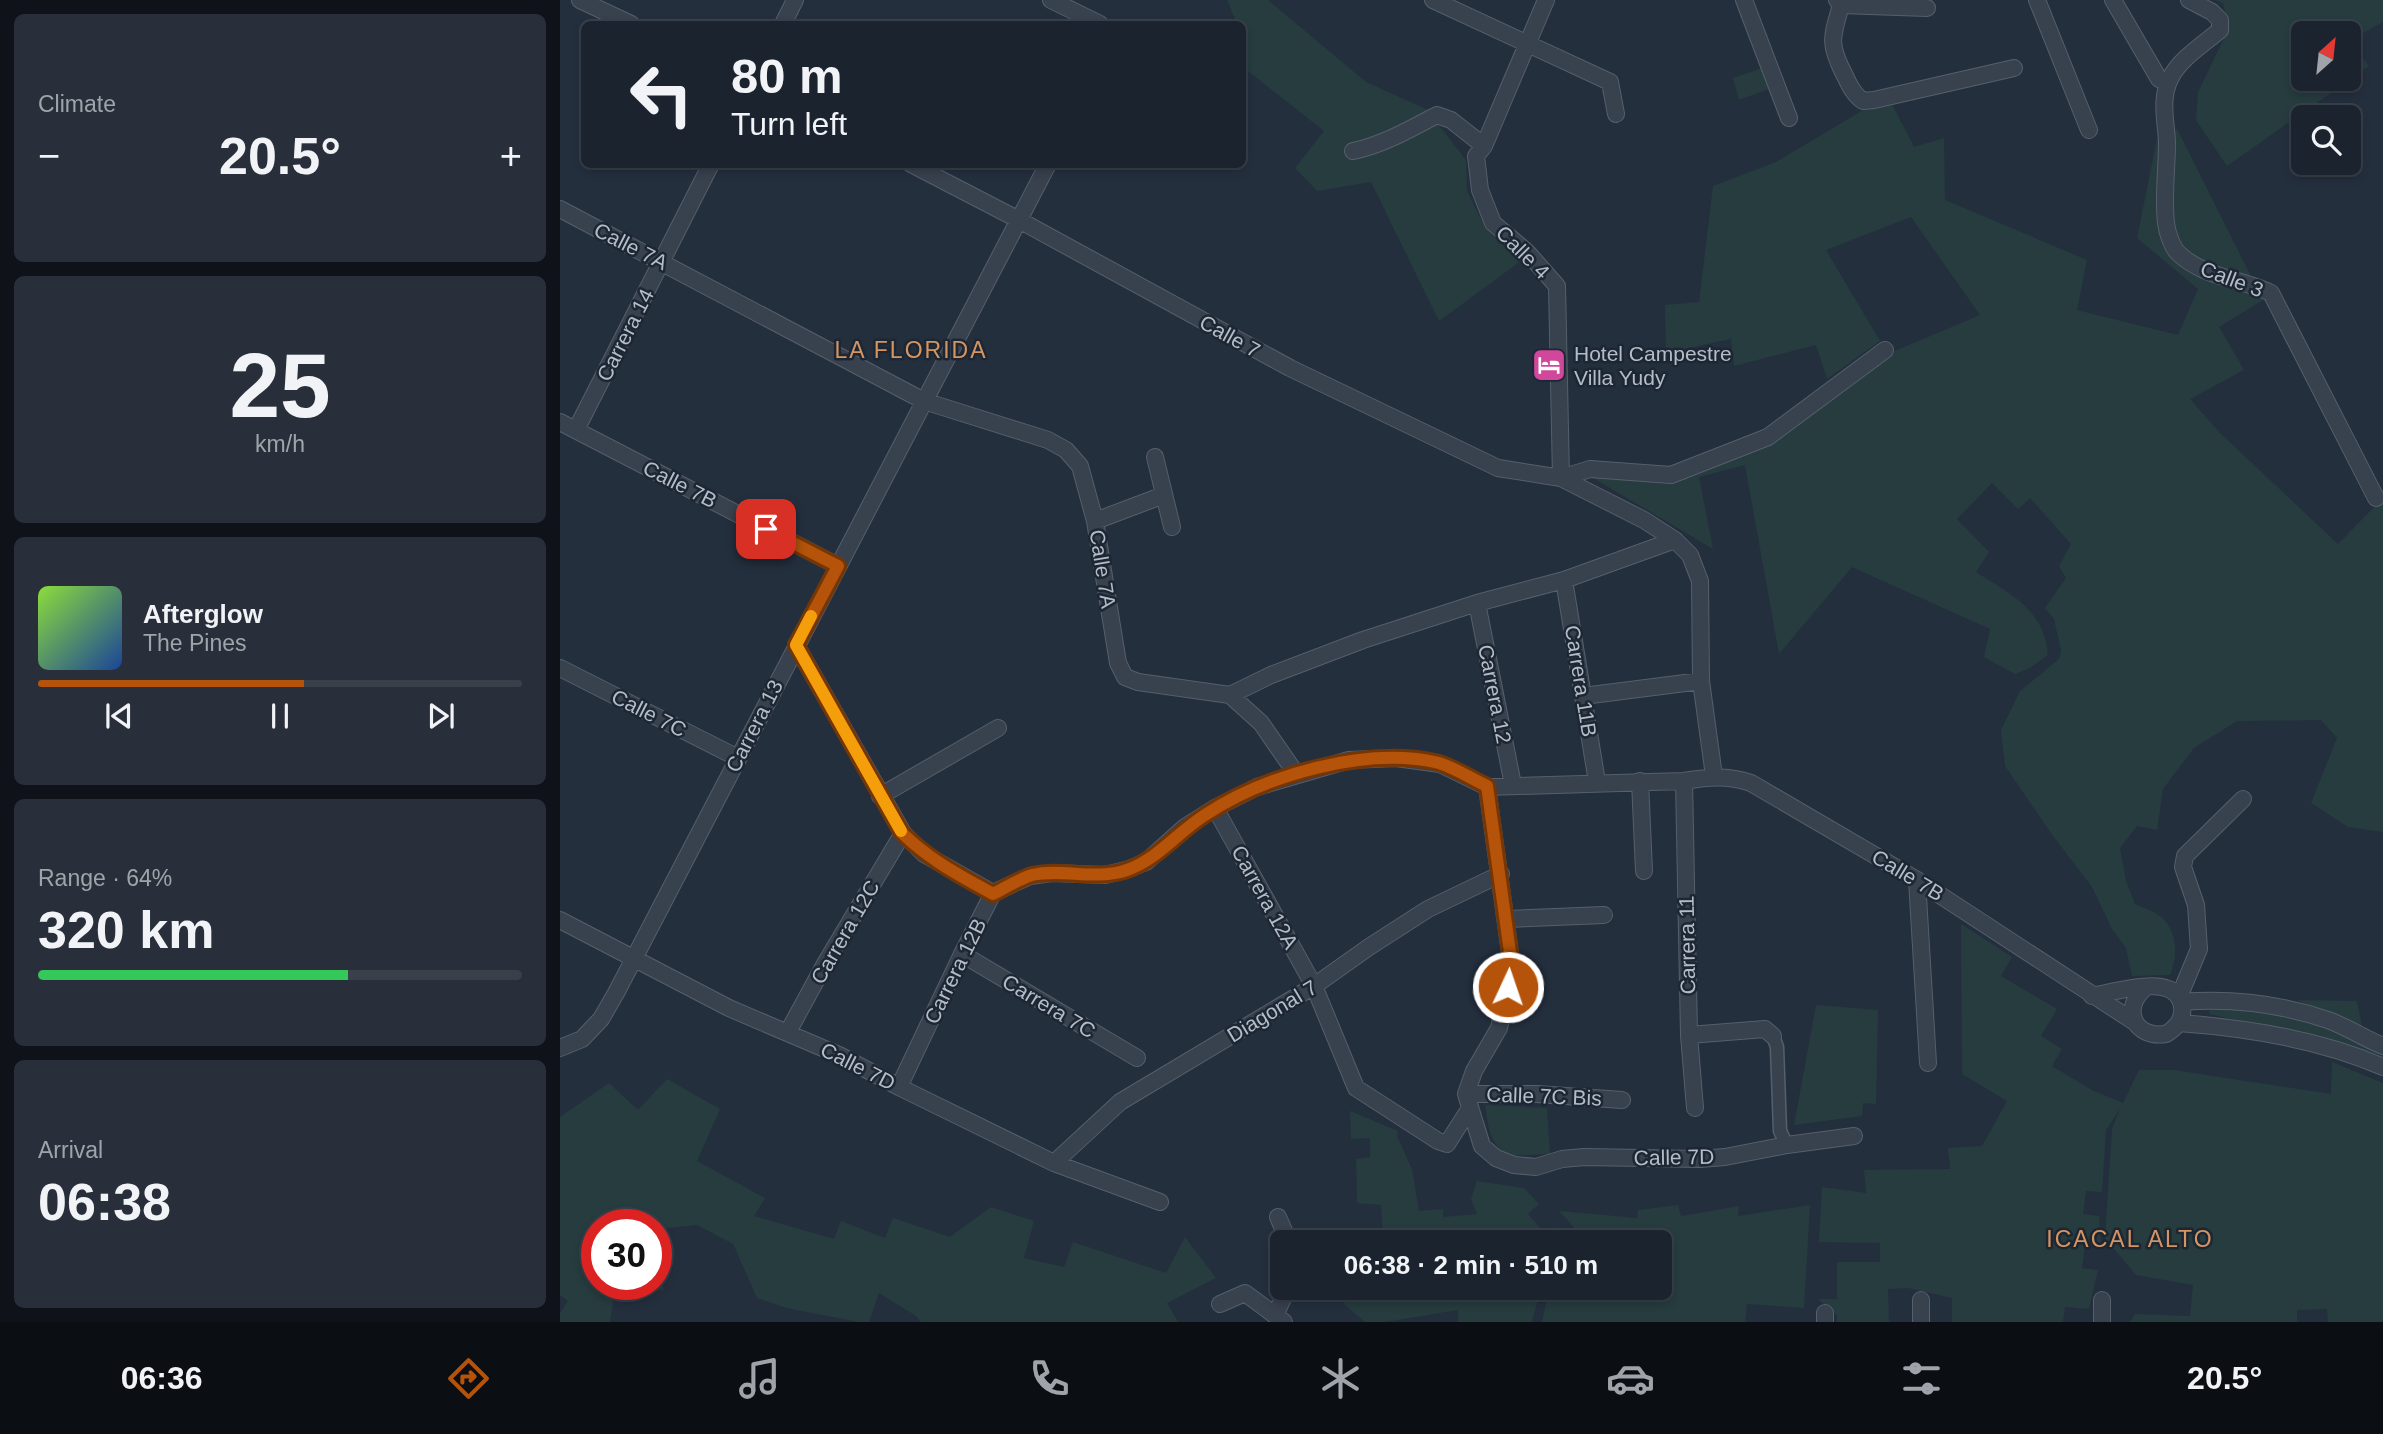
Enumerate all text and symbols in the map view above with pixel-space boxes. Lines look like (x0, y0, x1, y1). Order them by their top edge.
north arrow (2291, 21, 2361, 91)
map controls (2291, 21, 2361, 175)
icon: left (616, 49, 707, 140)
text: 80 m (731, 49, 843, 103)
text: Climate (38, 91, 116, 117)
button: search (2291, 105, 2361, 175)
text: Turn left (731, 106, 847, 142)
text: 20.5° (219, 127, 341, 185)
text: − (38, 135, 60, 177)
text: + (500, 135, 522, 177)
street label: Calle 7A (590, 218, 672, 274)
street label: Calle 4 (1492, 221, 1554, 283)
street label: Calle 3 (2197, 257, 2267, 301)
street label: Carrera 14 (592, 285, 658, 385)
street label: Calle 7 (1196, 310, 1264, 362)
text: 25 (229, 335, 331, 436)
district label: LA FLORIDA (835, 337, 987, 363)
place label: Hotel Campestre Villa Yudy (1574, 342, 1732, 389)
hotel icon: Hotel Campestre Villa Yudy (1530, 346, 1568, 384)
text: km/h (255, 431, 305, 457)
street label: Calle 7B (639, 456, 721, 512)
pin (736, 499, 796, 559)
icon: arrive (747, 510, 785, 548)
street label: Calle 7A (1085, 528, 1121, 610)
text: Afterglow (143, 599, 263, 629)
street label: Carrera 11B (1561, 623, 1601, 739)
text: The Pines (143, 630, 247, 656)
street label: Carrera 12 (1474, 643, 1516, 745)
street label: Carrera 13 (721, 676, 787, 776)
street label: Calle 7C (608, 684, 690, 742)
icon: previous (100, 697, 138, 735)
icon: pause (261, 697, 299, 735)
icon: next (422, 697, 460, 735)
street label: Carrera 12A (1227, 841, 1303, 953)
street label: Calle 7B (1868, 845, 1948, 905)
text: Range · 64% (38, 865, 172, 891)
street label: Carrera 12C (806, 876, 884, 988)
street label: Carrera 11 (1675, 895, 1699, 995)
text: 320 km (38, 901, 214, 959)
street label: Carrera 12B (920, 915, 990, 1027)
position arrow (1471, 950, 1545, 1024)
street label: Carrera 7C (999, 969, 1099, 1043)
street label: Diagonal 7 (1223, 975, 1321, 1047)
street label: Calle 7D (817, 1037, 899, 1095)
street label: Calle 7C Bis (1486, 1082, 1602, 1110)
text: Arrival (38, 1137, 103, 1163)
street label: Calle 7D (1634, 1145, 1714, 1169)
text: 06:38 (38, 1173, 171, 1231)
speed limit sign: 30 (581, 1209, 672, 1300)
district label: ICACAL ALTO (2046, 1226, 2214, 1252)
text: 06:38 · 2 min · 510 m (1344, 1250, 1598, 1280)
icon: directions (444, 1354, 493, 1403)
icon: music (735, 1354, 784, 1403)
icon: phone (1025, 1354, 1074, 1403)
icon: climate (1316, 1354, 1365, 1403)
icon: car (1606, 1354, 1655, 1403)
icon: filters (1897, 1354, 1946, 1403)
text: 06:36 (121, 1360, 203, 1396)
text: 20.5° (2187, 1360, 2262, 1396)

